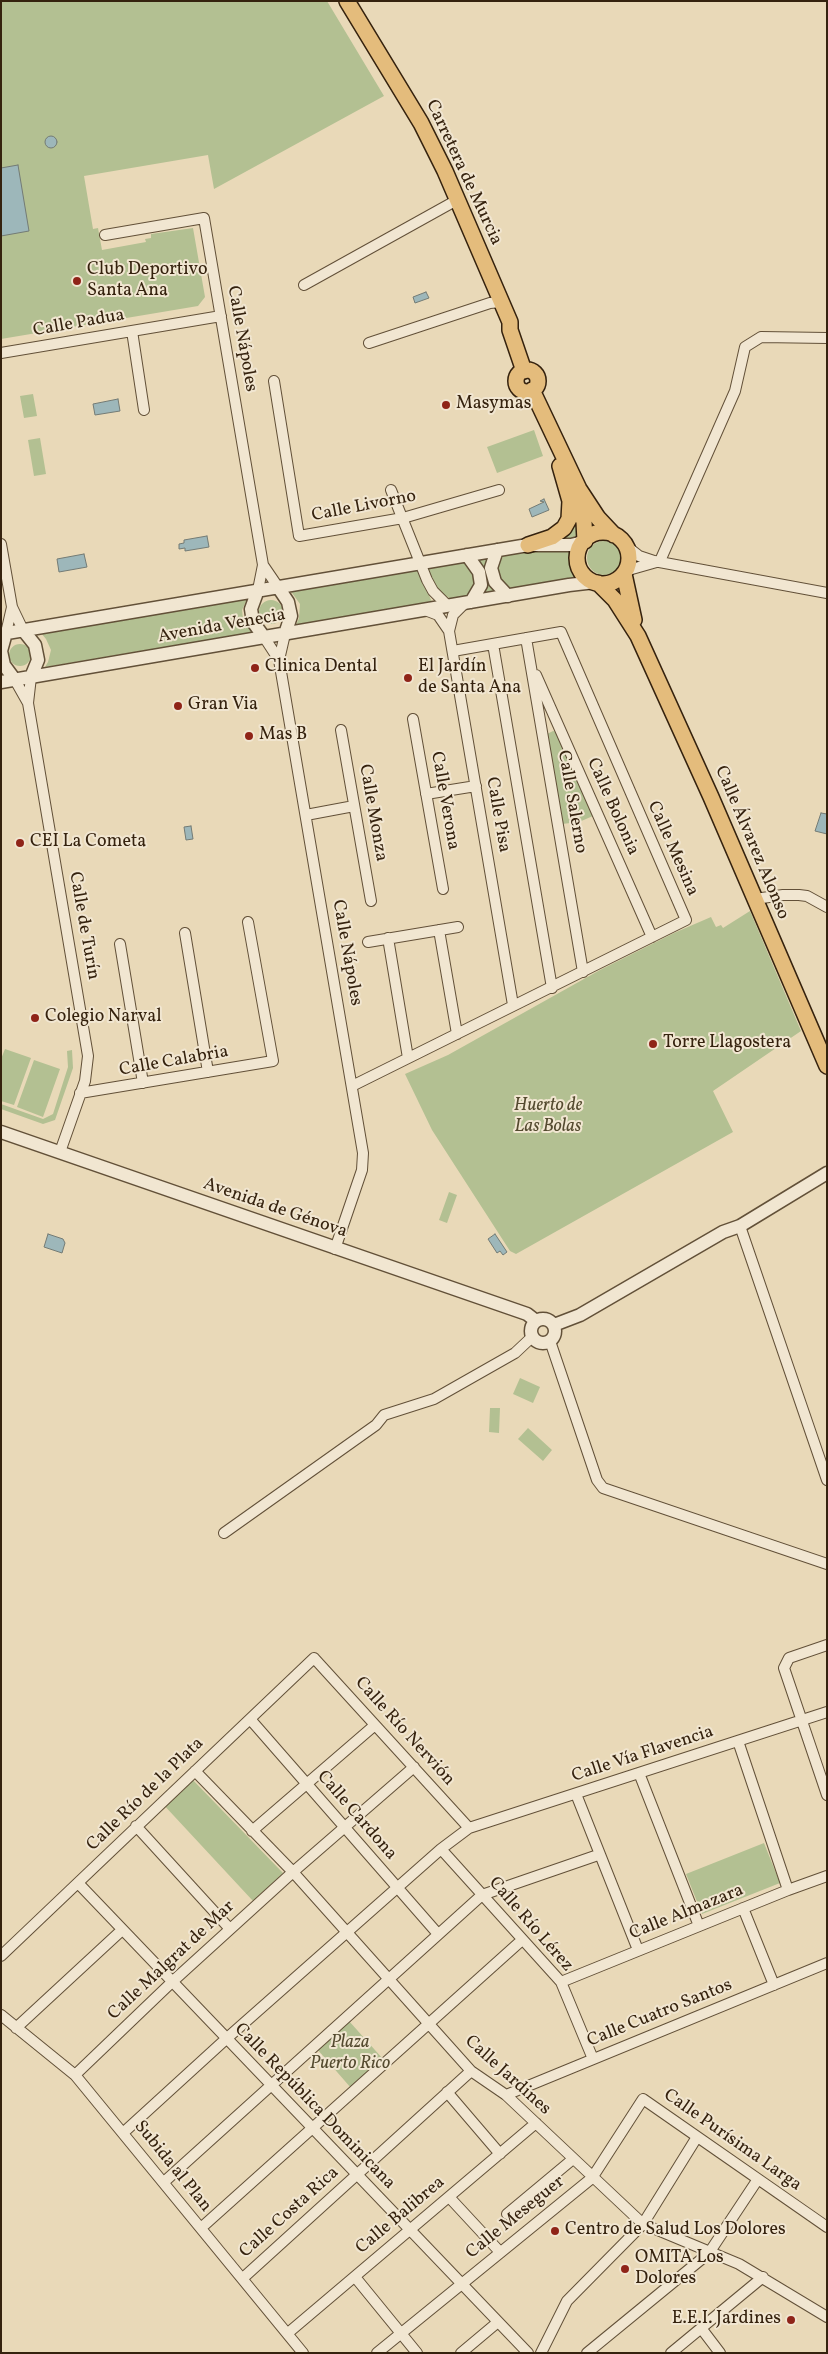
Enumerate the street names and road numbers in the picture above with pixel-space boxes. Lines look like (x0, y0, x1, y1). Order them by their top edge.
street label: Carretera de Murcia (420, 97, 506, 249)
street label: Calle Nápoles (221, 284, 261, 394)
street label: Calle Padua (32, 305, 126, 343)
street label: Calle Livorno (310, 486, 418, 528)
street label: Avenida Venecia (157, 605, 287, 649)
street label: Calle Salerno (551, 749, 591, 855)
street label: Calle Verona (425, 750, 463, 852)
street label: Calle Bolonia (581, 755, 643, 859)
street label: Calle Monza (353, 763, 391, 863)
street label: Calle Álvarez Alonso (709, 763, 793, 923)
street label: Calle Pisa (480, 776, 514, 854)
street label: Calle Mesina (642, 798, 702, 900)
street label: Calle de Turín (63, 870, 103, 982)
street label: Calle Nápoles (326, 898, 366, 1008)
street label: Calle Calabria (118, 1042, 230, 1082)
street label: Avenida de Génova (200, 1174, 350, 1244)
street label: Calle Río Nervión (349, 1673, 459, 1791)
street label: Calle Vía Flavencia (569, 1722, 717, 1788)
street label: Calle Río de la Plata (83, 1734, 209, 1856)
street label: Calle Cardona (311, 1767, 401, 1865)
street label: Calle Río Lérez (483, 1873, 577, 1977)
street label: Calle Almazara (627, 1880, 747, 1946)
street label: Calle Malgrat de Mar (104, 1897, 240, 2025)
street label: Calle Cuatro Santos (584, 1975, 736, 2053)
street label: Calle República Dominicana (229, 2019, 399, 2195)
street label: Calle Jardines (459, 2032, 555, 2120)
street label: Calle Purísima Larga (659, 2085, 805, 2197)
street label: Subida al Plan (129, 2117, 215, 2217)
street label: Calle Costa Rica (236, 2163, 344, 2263)
street label: Calle Meseguer (462, 2172, 570, 2264)
street label: Calle Balibrea (352, 2173, 450, 2259)

